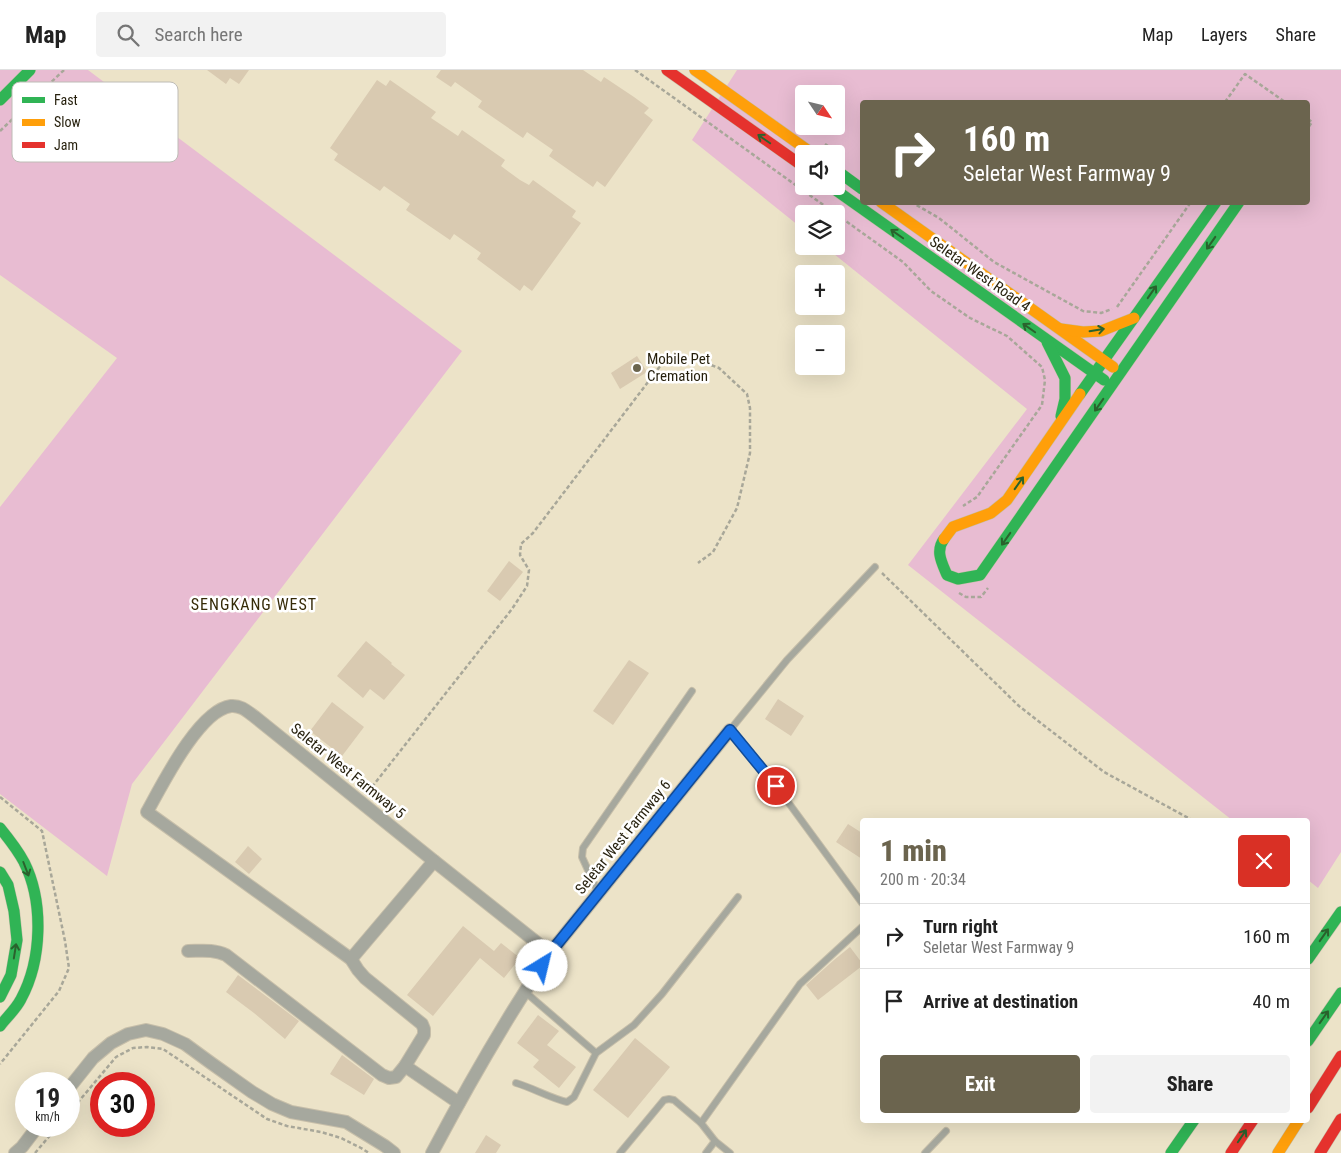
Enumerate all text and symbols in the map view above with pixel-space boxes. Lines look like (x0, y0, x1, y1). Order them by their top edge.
search box (96, 12, 446, 57)
text: Map (25, 21, 66, 49)
icon: search (114, 21, 142, 49)
text: Search here (154, 23, 243, 46)
text: Map (1142, 24, 1173, 45)
text: Layers (1201, 24, 1248, 45)
text: Share (1276, 24, 1316, 45)
legend (12, 82, 178, 162)
north arrow (795, 85, 845, 135)
map controls (795, 85, 845, 375)
text: Fast (54, 92, 78, 108)
text: Slow (54, 114, 81, 130)
text: 160 m (963, 119, 1050, 160)
icon: right (880, 120, 945, 185)
one-way arrow (757, 134, 771, 144)
text: Jam (54, 137, 78, 153)
button: sound (795, 145, 845, 195)
text: Seletar West Farmway 9 (963, 161, 1171, 186)
button: layers (795, 205, 845, 255)
one-way arrow (890, 229, 904, 239)
street label: Seletar West Road 4 (926, 233, 1034, 315)
one-way arrow (1206, 235, 1216, 249)
button: + (795, 265, 845, 315)
one-way arrow (1147, 285, 1157, 299)
one-way arrow (1022, 323, 1036, 333)
button: − (795, 325, 845, 375)
one-way arrow (1089, 325, 1105, 335)
place label: Mobile Pet Cremation (647, 350, 710, 385)
marker: Mobile Pet Cremation (631, 362, 643, 374)
one-way arrow (1094, 398, 1104, 412)
one-way arrow (1014, 476, 1024, 490)
one-way arrow (1001, 531, 1011, 545)
district label: SENGKANG WEST (191, 595, 317, 614)
street label: Seletar West Farmway 5 (287, 719, 409, 823)
pin (755, 765, 797, 807)
icon: arrive (762, 772, 790, 800)
street label: Seletar West Farmway 6 (571, 776, 675, 898)
text: 1 min (880, 833, 947, 868)
button: close (1238, 835, 1290, 887)
one-way arrow (22, 861, 31, 876)
text: 200 m · 20:34 (880, 870, 966, 889)
text: Turn right (923, 915, 998, 938)
icon: right (880, 922, 908, 950)
text: 160 m (1243, 925, 1290, 948)
one-way arrow (1319, 929, 1329, 943)
text: Seletar West Farmway 9 (923, 938, 1074, 957)
position arrow (515, 939, 567, 991)
one-way arrow (10, 943, 20, 959)
icon: arrive (880, 987, 908, 1015)
text: Arrive at destination (923, 990, 1078, 1013)
text: 40 m (1253, 990, 1290, 1013)
one-way arrow (1319, 1010, 1329, 1024)
button: Exit (880, 1055, 1080, 1113)
button: Share (1090, 1055, 1290, 1113)
speed limit sign: 30 (90, 1072, 155, 1137)
text: 19 (35, 1084, 60, 1113)
text: km/h (35, 1110, 60, 1124)
one-way arrow (1237, 1130, 1247, 1144)

